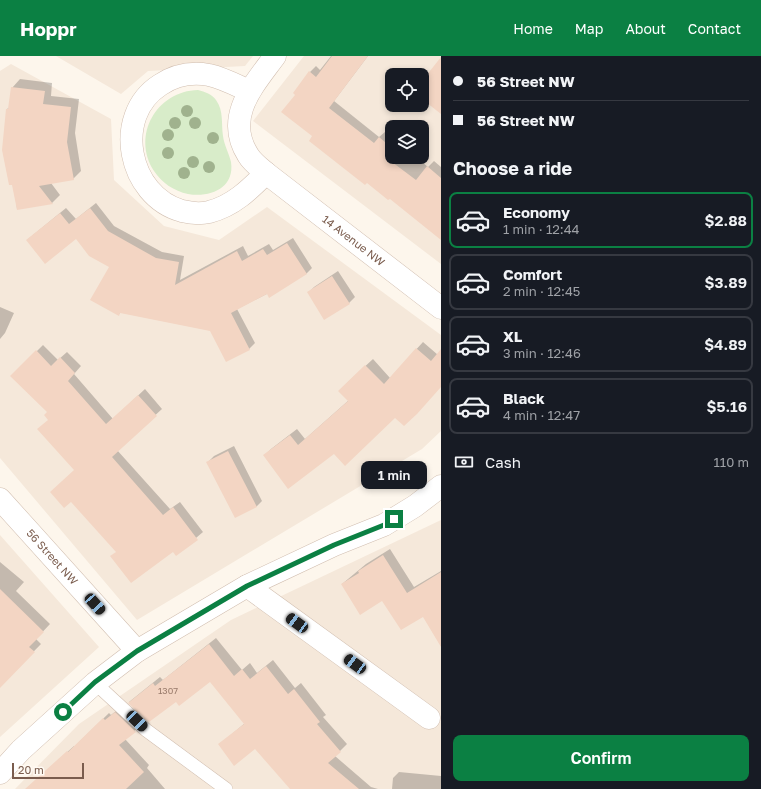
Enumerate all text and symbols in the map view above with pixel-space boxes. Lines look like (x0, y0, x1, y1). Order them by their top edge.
text: Hoppr (20, 17, 77, 40)
text: Home (513, 20, 553, 37)
text: Map (575, 20, 603, 37)
text: About (625, 20, 666, 37)
text: Contact (688, 20, 741, 37)
map controls (385, 68, 429, 164)
button: locate (385, 68, 429, 112)
text: 56 Street NW (477, 72, 575, 90)
text: 56 Street NW (477, 111, 575, 129)
button: layers (385, 120, 429, 164)
text: Choose a ride (453, 157, 572, 179)
icon: car (455, 202, 491, 238)
text: Economy (503, 203, 570, 221)
text: $2.88 (705, 211, 747, 229)
street label: 14 Avenue NW (320, 212, 388, 269)
text: 1 min · 12:44 (503, 221, 580, 237)
icon: car (455, 264, 491, 300)
text: Comfort (503, 265, 562, 283)
text: $3.89 (705, 273, 747, 291)
text: 2 min · 12:45 (503, 283, 580, 299)
icon: car (455, 326, 491, 362)
text: XL (503, 327, 522, 345)
text: $4.89 (704, 335, 747, 353)
text: 3 min · 12:46 (503, 345, 581, 361)
icon: car (455, 388, 491, 424)
text: Black (503, 389, 545, 407)
text: $5.16 (707, 397, 747, 415)
text: 4 min · 12:47 (503, 407, 580, 423)
icon: cash (453, 451, 475, 473)
text: Cash (485, 453, 521, 471)
text: 110 m (714, 454, 749, 470)
callout: 1 min (361, 461, 427, 489)
text: 1 min (378, 467, 410, 483)
route end (385, 510, 403, 528)
street label: 56 Street NW (24, 526, 81, 587)
car (83, 591, 107, 617)
car (284, 611, 310, 635)
car (342, 652, 368, 676)
house number: 1307 (158, 685, 178, 696)
route start (54, 703, 72, 721)
car (124, 708, 150, 734)
button: Confirm (453, 735, 749, 781)
scale bar (12, 761, 84, 780)
text: 20 m (18, 763, 44, 776)

